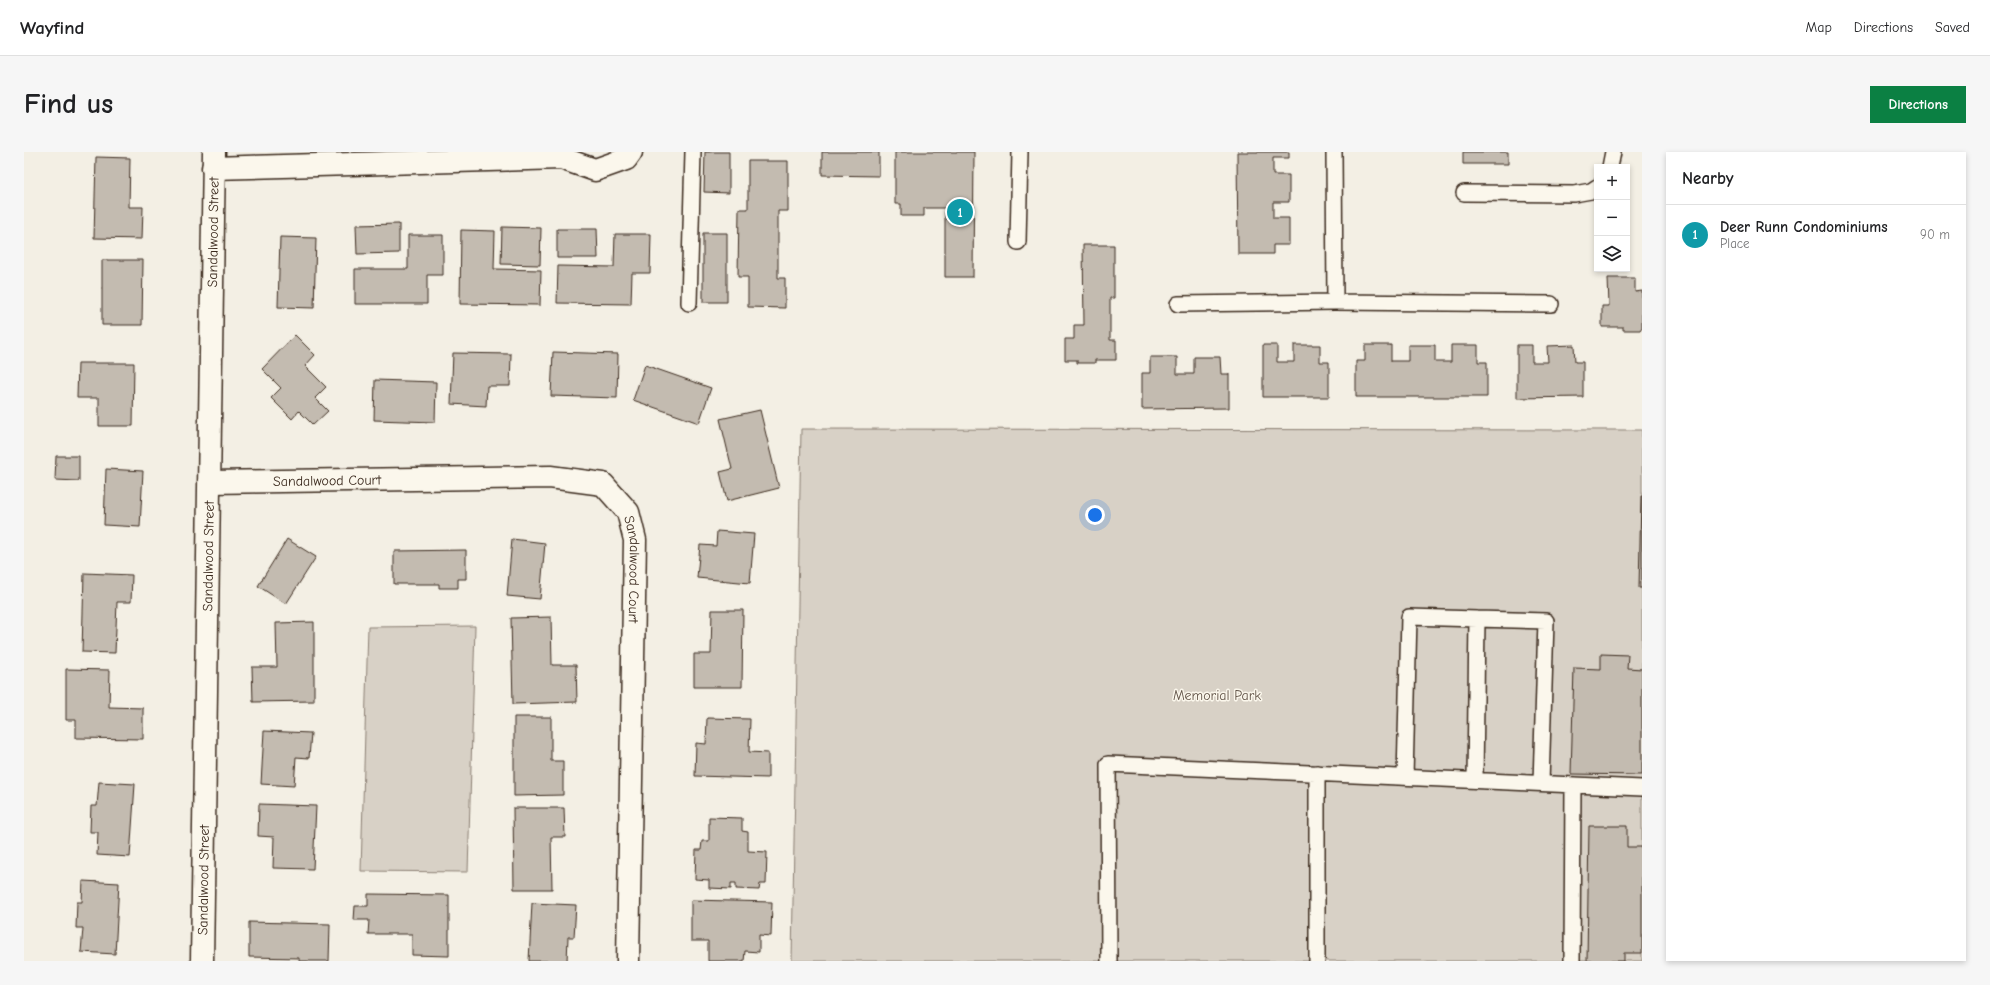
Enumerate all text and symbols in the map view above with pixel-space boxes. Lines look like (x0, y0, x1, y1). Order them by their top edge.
text: Wayfind (20, 17, 84, 39)
text: Map (1805, 19, 1832, 36)
text: Directions (1854, 19, 1913, 36)
text: Saved (1935, 19, 1970, 36)
button: Directions (1870, 86, 1966, 123)
text: Find us (24, 88, 113, 120)
map controls (1594, 164, 1630, 272)
button: + (1594, 164, 1630, 200)
text: Nearby (1682, 169, 1733, 188)
street label: Sandalwood Street (203, 176, 222, 287)
pin: 1 (947, 197, 973, 227)
button: − (1594, 200, 1630, 236)
text: Deer Runn Condominiums (1720, 218, 1888, 236)
text: 1 (1692, 227, 1698, 242)
text: 90 m (1920, 227, 1950, 242)
button: layers (1594, 236, 1630, 272)
text: Place (1720, 236, 1750, 251)
street label: Sandalwood Court (273, 471, 382, 490)
street label: Sandalwood Street (199, 500, 217, 611)
your location (1085, 505, 1105, 525)
street label: Sandalwood Court (621, 514, 644, 624)
park label: Memorial Park (1173, 687, 1261, 704)
street label: Sandalwood Street (194, 824, 213, 935)

